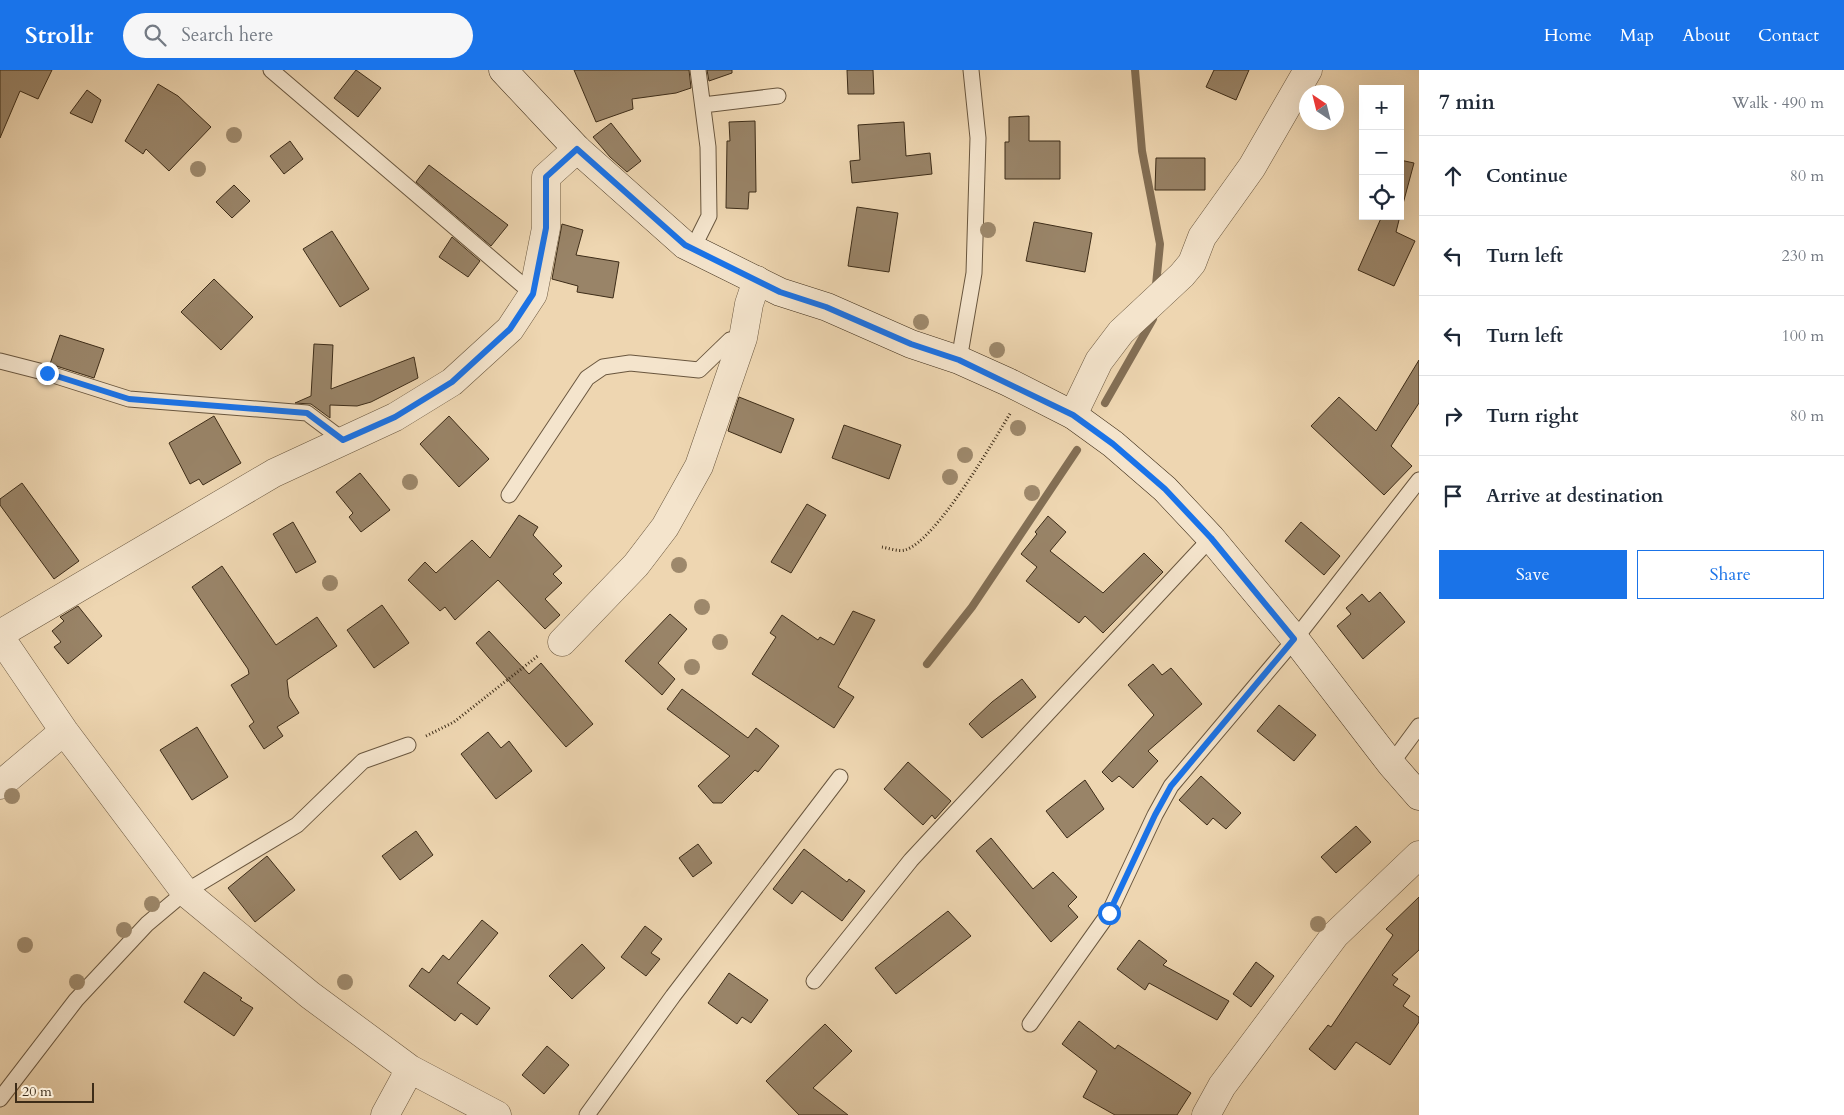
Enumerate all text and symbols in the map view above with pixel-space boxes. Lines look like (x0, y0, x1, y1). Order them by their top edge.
search box (123, 13, 473, 58)
text: Strollr (25, 19, 93, 52)
icon: search (141, 21, 169, 49)
text: Search here (181, 22, 273, 48)
text: Home (1544, 23, 1592, 48)
text: Map (1620, 23, 1654, 48)
text: About (1682, 23, 1730, 48)
text: Contact (1758, 23, 1819, 48)
north arrow (1299, 85, 1344, 130)
map controls (1359, 85, 1404, 220)
button: + (1359, 85, 1404, 130)
text: 7 min (1439, 88, 1495, 117)
text: Walk · 490 m (1732, 92, 1824, 114)
button: − (1359, 130, 1404, 175)
icon: ahead (1439, 162, 1467, 190)
text: Continue (1486, 163, 1568, 189)
text: 80 m (1790, 165, 1824, 187)
button: locate (1359, 175, 1404, 220)
icon: left (1439, 242, 1467, 270)
text: Turn left (1486, 243, 1563, 269)
text: 230 m (1782, 245, 1824, 267)
icon: left (1439, 322, 1467, 350)
text: Turn left (1486, 323, 1563, 349)
text: 100 m (1782, 325, 1824, 347)
route end (36, 362, 59, 385)
icon: right (1439, 402, 1467, 430)
text: Turn right (1486, 403, 1578, 429)
text: 80 m (1790, 405, 1824, 427)
icon: arrive (1439, 482, 1467, 510)
text: Arrive at destination (1486, 483, 1663, 509)
button: Save (1439, 550, 1627, 599)
button: Share (1637, 550, 1824, 599)
route start (1098, 902, 1121, 925)
scale bar (15, 1080, 94, 1103)
text: 20 m (22, 1082, 52, 1101)

